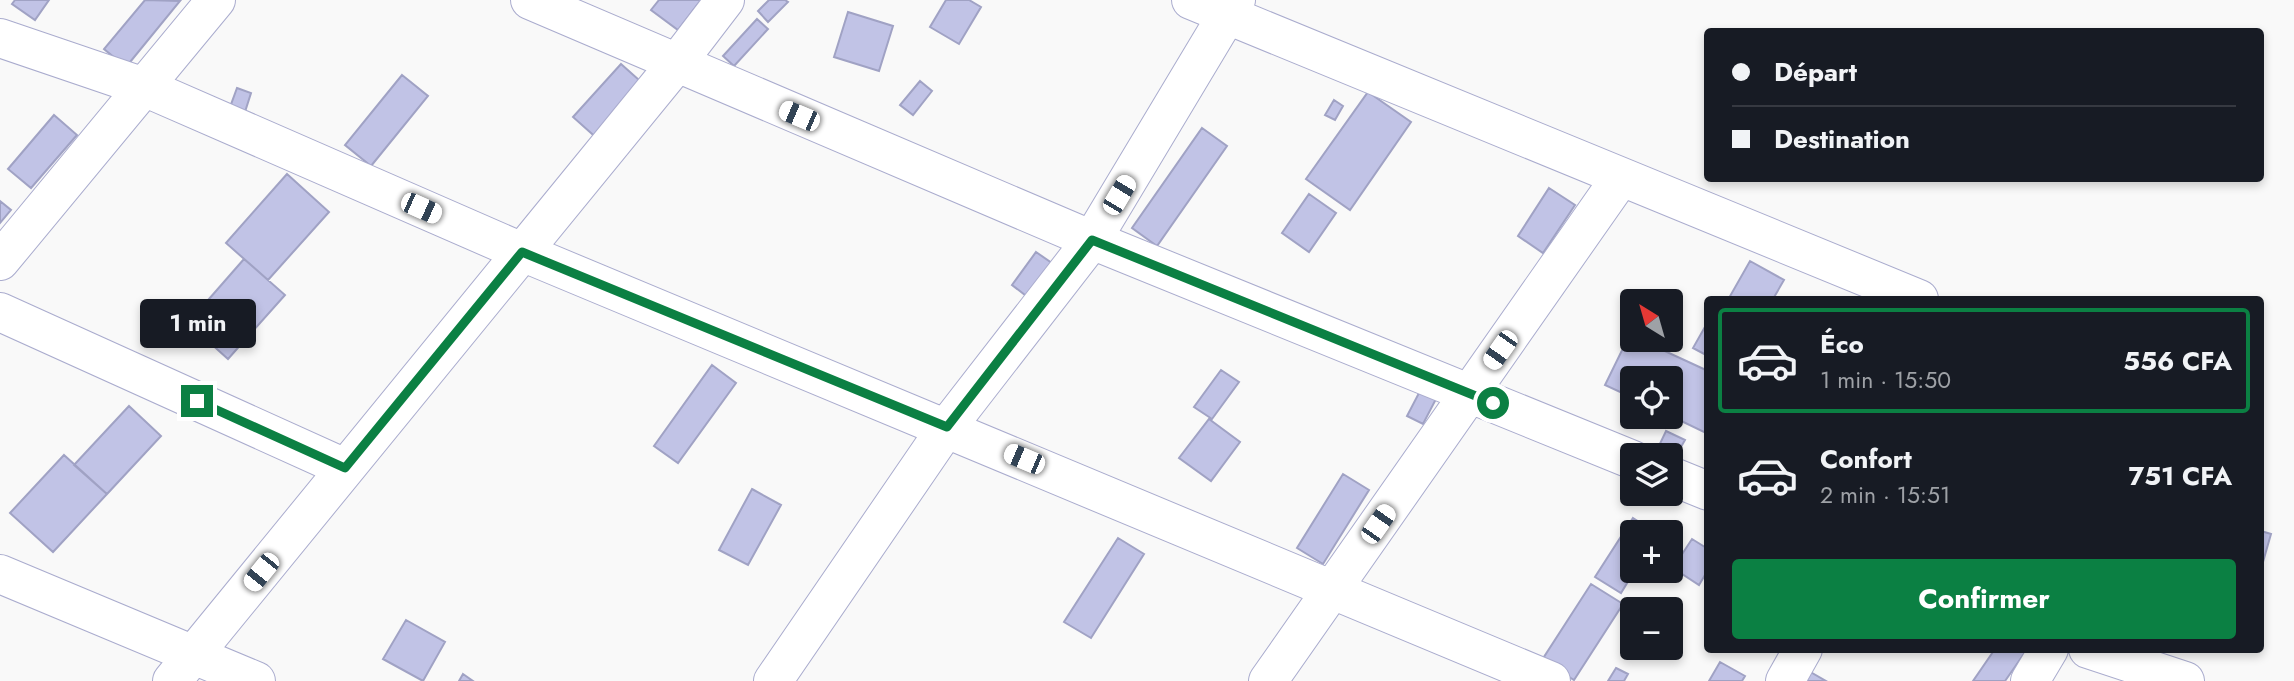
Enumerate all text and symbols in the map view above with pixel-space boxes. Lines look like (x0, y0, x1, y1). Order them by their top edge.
text: Départ (1774, 53, 1857, 91)
car (776, 98, 823, 134)
text: Destination (1774, 120, 1910, 158)
car (1100, 172, 1139, 218)
car (398, 190, 445, 226)
north arrow (1620, 289, 1684, 352)
map controls (1620, 289, 1683, 660)
callout: 1 min (139, 300, 255, 348)
text: 1 min (169, 306, 227, 340)
text: Éco (1820, 325, 1864, 363)
car (1480, 327, 1521, 373)
icon: car (1736, 329, 1799, 392)
text: 556 CFA (2123, 342, 2232, 380)
text: 1 min · 15:50 (1820, 363, 1951, 397)
button: locate (1620, 366, 1683, 429)
route end (181, 385, 213, 417)
route start (1477, 387, 1509, 419)
text: Confort (1820, 440, 1912, 478)
car (1001, 441, 1048, 477)
button: layers (1620, 443, 1683, 506)
icon: car (1736, 444, 1799, 507)
text: 751 CFA (2129, 457, 2232, 495)
text: 2 min · 15:51 (1820, 478, 1950, 512)
car (1358, 501, 1399, 547)
button: + (1620, 520, 1683, 583)
car (240, 549, 283, 595)
button: Confirmer (1732, 559, 2236, 639)
button: − (1620, 597, 1683, 660)

